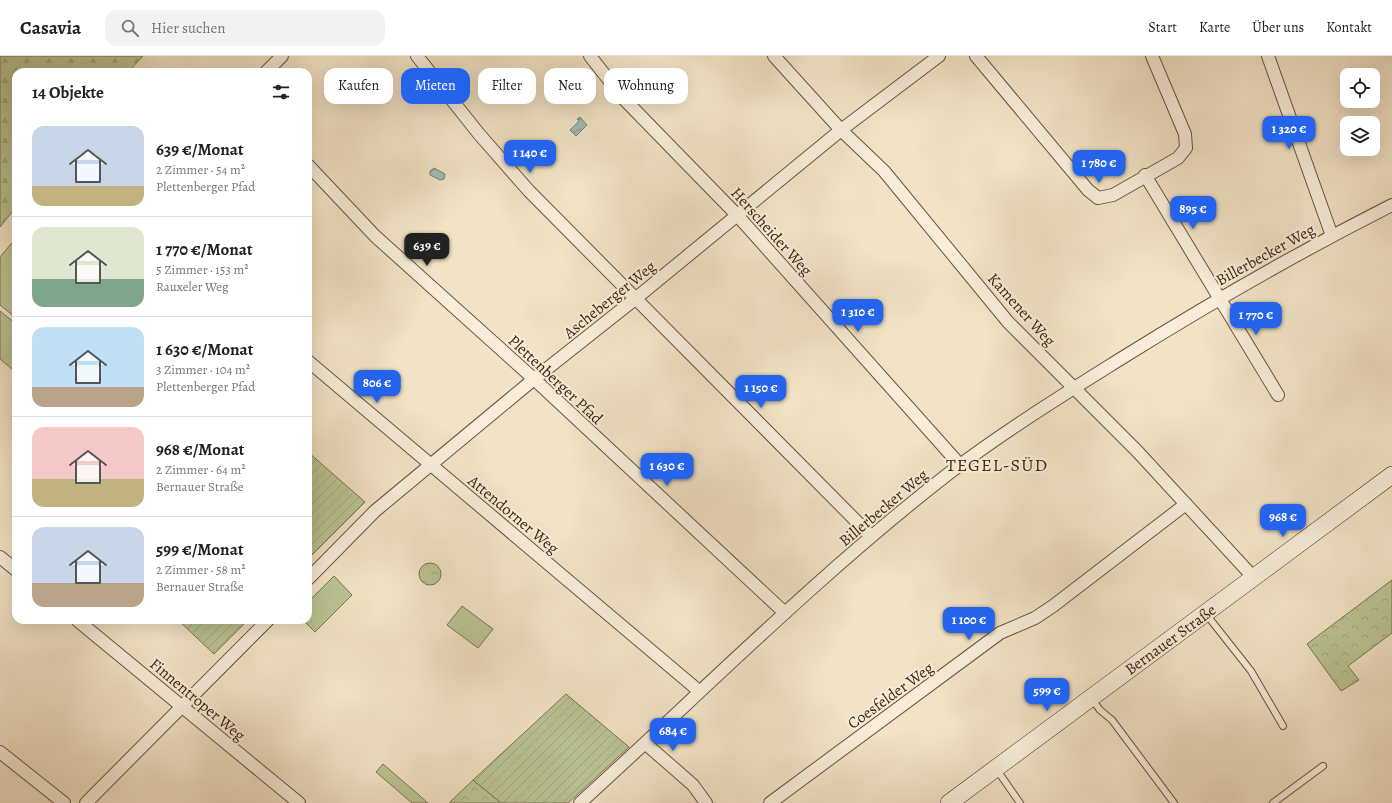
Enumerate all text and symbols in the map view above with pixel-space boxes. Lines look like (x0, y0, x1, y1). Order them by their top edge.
search box (105, 10, 385, 46)
text: Casavia (20, 15, 81, 41)
icon: search (119, 17, 141, 39)
text: Hier suchen (151, 18, 225, 38)
text: Start (1148, 18, 1177, 37)
text: Karte (1199, 18, 1230, 37)
text: Über uns (1252, 18, 1304, 37)
text: Kontakt (1326, 18, 1372, 37)
chip: Kaufen (324, 68, 393, 104)
chip: Mieten (401, 68, 470, 104)
chip: Filter (478, 68, 536, 104)
chip: Neu (544, 68, 596, 104)
chip: Wohnung (604, 68, 688, 104)
map controls (1340, 68, 1380, 156)
button: locate (1340, 68, 1380, 108)
text: 14 Objekte (32, 81, 104, 104)
icon: filters (270, 81, 292, 103)
pin: 1 320 € (1252, 116, 1326, 150)
button: layers (1340, 116, 1380, 156)
text: 1 320 € (1271, 120, 1307, 137)
text: 639 €/Monat (156, 138, 244, 161)
pin: 1 140 € (493, 140, 567, 174)
icon: home (64, 142, 112, 190)
text: 1 140 € (513, 144, 547, 161)
pin: 1 780 € (1062, 150, 1136, 184)
text: 1 780 € (1082, 154, 1116, 171)
text: 2 Zimmer · 54 m² (156, 161, 245, 178)
text: Plettenberger Pfad (156, 178, 255, 195)
street label: Herscheider Weg (726, 183, 817, 281)
pin: 895 € (1165, 196, 1221, 230)
text: 895 € (1179, 200, 1207, 217)
street label: Billerbecker Weg (1212, 219, 1319, 291)
pin: 639 € (399, 233, 455, 267)
text: 639 € (413, 237, 441, 254)
text: 1 770 €/Monat (156, 238, 253, 261)
icon: home (64, 243, 112, 291)
street label: Ascheberger Weg (558, 256, 660, 344)
text: 5 Zimmer · 153 m² (156, 261, 248, 278)
street label: Kamener Weg (982, 268, 1060, 351)
text: Rauxeler Weg (156, 278, 228, 295)
pin: 1 310 € (821, 299, 895, 333)
pin: 1 770 € (1219, 302, 1293, 336)
text: 1 310 € (841, 303, 875, 320)
text: 1 770 € (1239, 306, 1273, 323)
street label: Plettenberger Pfad (503, 330, 608, 430)
text: 1 630 €/Monat (156, 338, 253, 361)
icon: home (64, 343, 112, 391)
text: 3 Zimmer · 104 m² (156, 361, 250, 378)
pin: 806 € (349, 370, 405, 404)
text: 806 € (363, 374, 391, 391)
pin: 1 150 € (724, 375, 798, 409)
text: Plettenberger Pfad (156, 378, 255, 395)
text: 1 150 € (744, 379, 778, 396)
text: 968 €/Monat (156, 438, 245, 461)
icon: home (64, 443, 112, 491)
pin: 1 630 € (630, 453, 704, 487)
district label: TEGEL-SÜD (946, 453, 1048, 477)
text: 1 630 € (650, 457, 684, 474)
text: 2 Zimmer · 64 m² (156, 461, 246, 478)
street label: Billerbecker Weg (834, 464, 933, 552)
street label: Attendorner Weg (462, 470, 564, 559)
text: Bernauer Straße (156, 478, 244, 495)
pin: 968 € (1255, 504, 1311, 538)
text: 968 € (1269, 508, 1297, 525)
text: 599 €/Monat (156, 538, 244, 561)
icon: home (64, 543, 112, 591)
text: 2 Zimmer · 58 m² (156, 561, 246, 578)
text: Bernauer Straße (156, 578, 244, 595)
street label: Bernauer Straße (1120, 599, 1221, 680)
pin: 1 100 € (932, 607, 1006, 641)
text: 1 100 € (952, 611, 986, 628)
street label: Finnentroper Weg (145, 653, 250, 746)
street label: Coesfelder Weg (843, 657, 938, 734)
pin: 599 € (1019, 678, 1075, 712)
text: 599 € (1033, 682, 1061, 699)
pin: 684 € (645, 718, 701, 752)
text: 684 € (659, 722, 687, 739)

